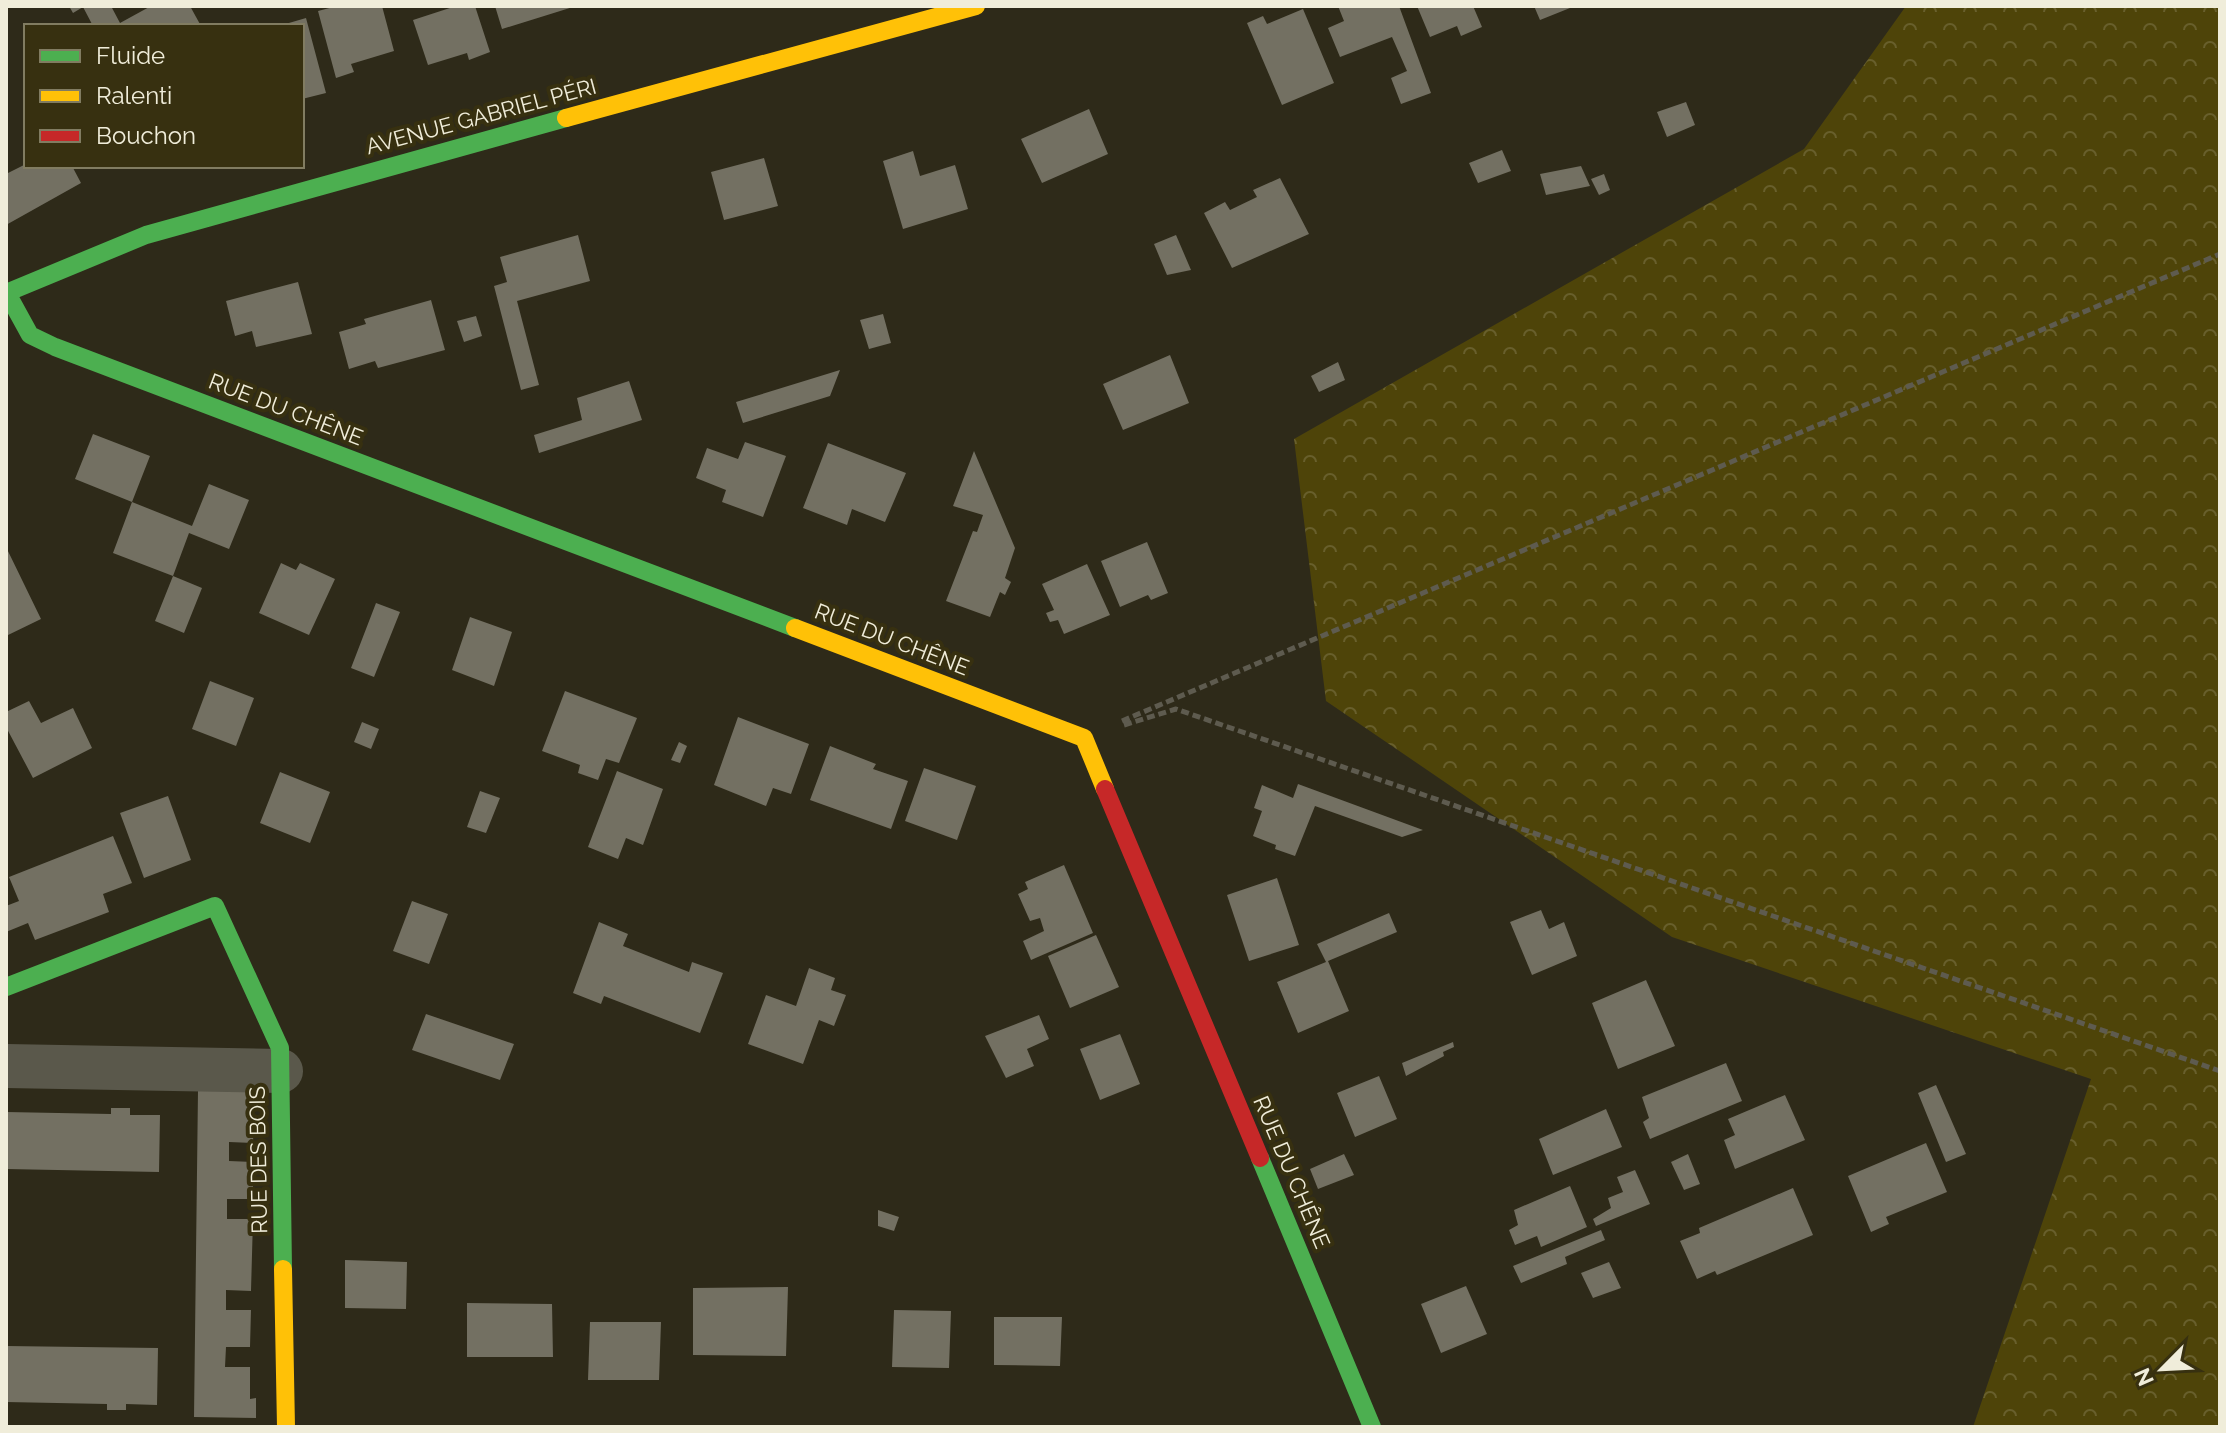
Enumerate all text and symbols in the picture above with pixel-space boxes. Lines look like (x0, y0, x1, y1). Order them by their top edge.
legend (24, 24, 304, 168)
text: Fluide (96, 41, 165, 70)
street label: AVENUE GABRIEL PÉRI (363, 73, 599, 159)
text: Ralenti (96, 81, 172, 110)
text: Bouchon (96, 121, 196, 150)
street label: RUE DU CHÊNE (205, 368, 367, 450)
street label: RUE DU CHÊNE (811, 598, 973, 680)
street label: RUE DES BOIS (244, 1086, 272, 1234)
street label: RUE DU CHÊNE (1248, 1092, 1336, 1252)
north arrow (2122, 1329, 2202, 1409)
text: N (2128, 1364, 2159, 1390)

